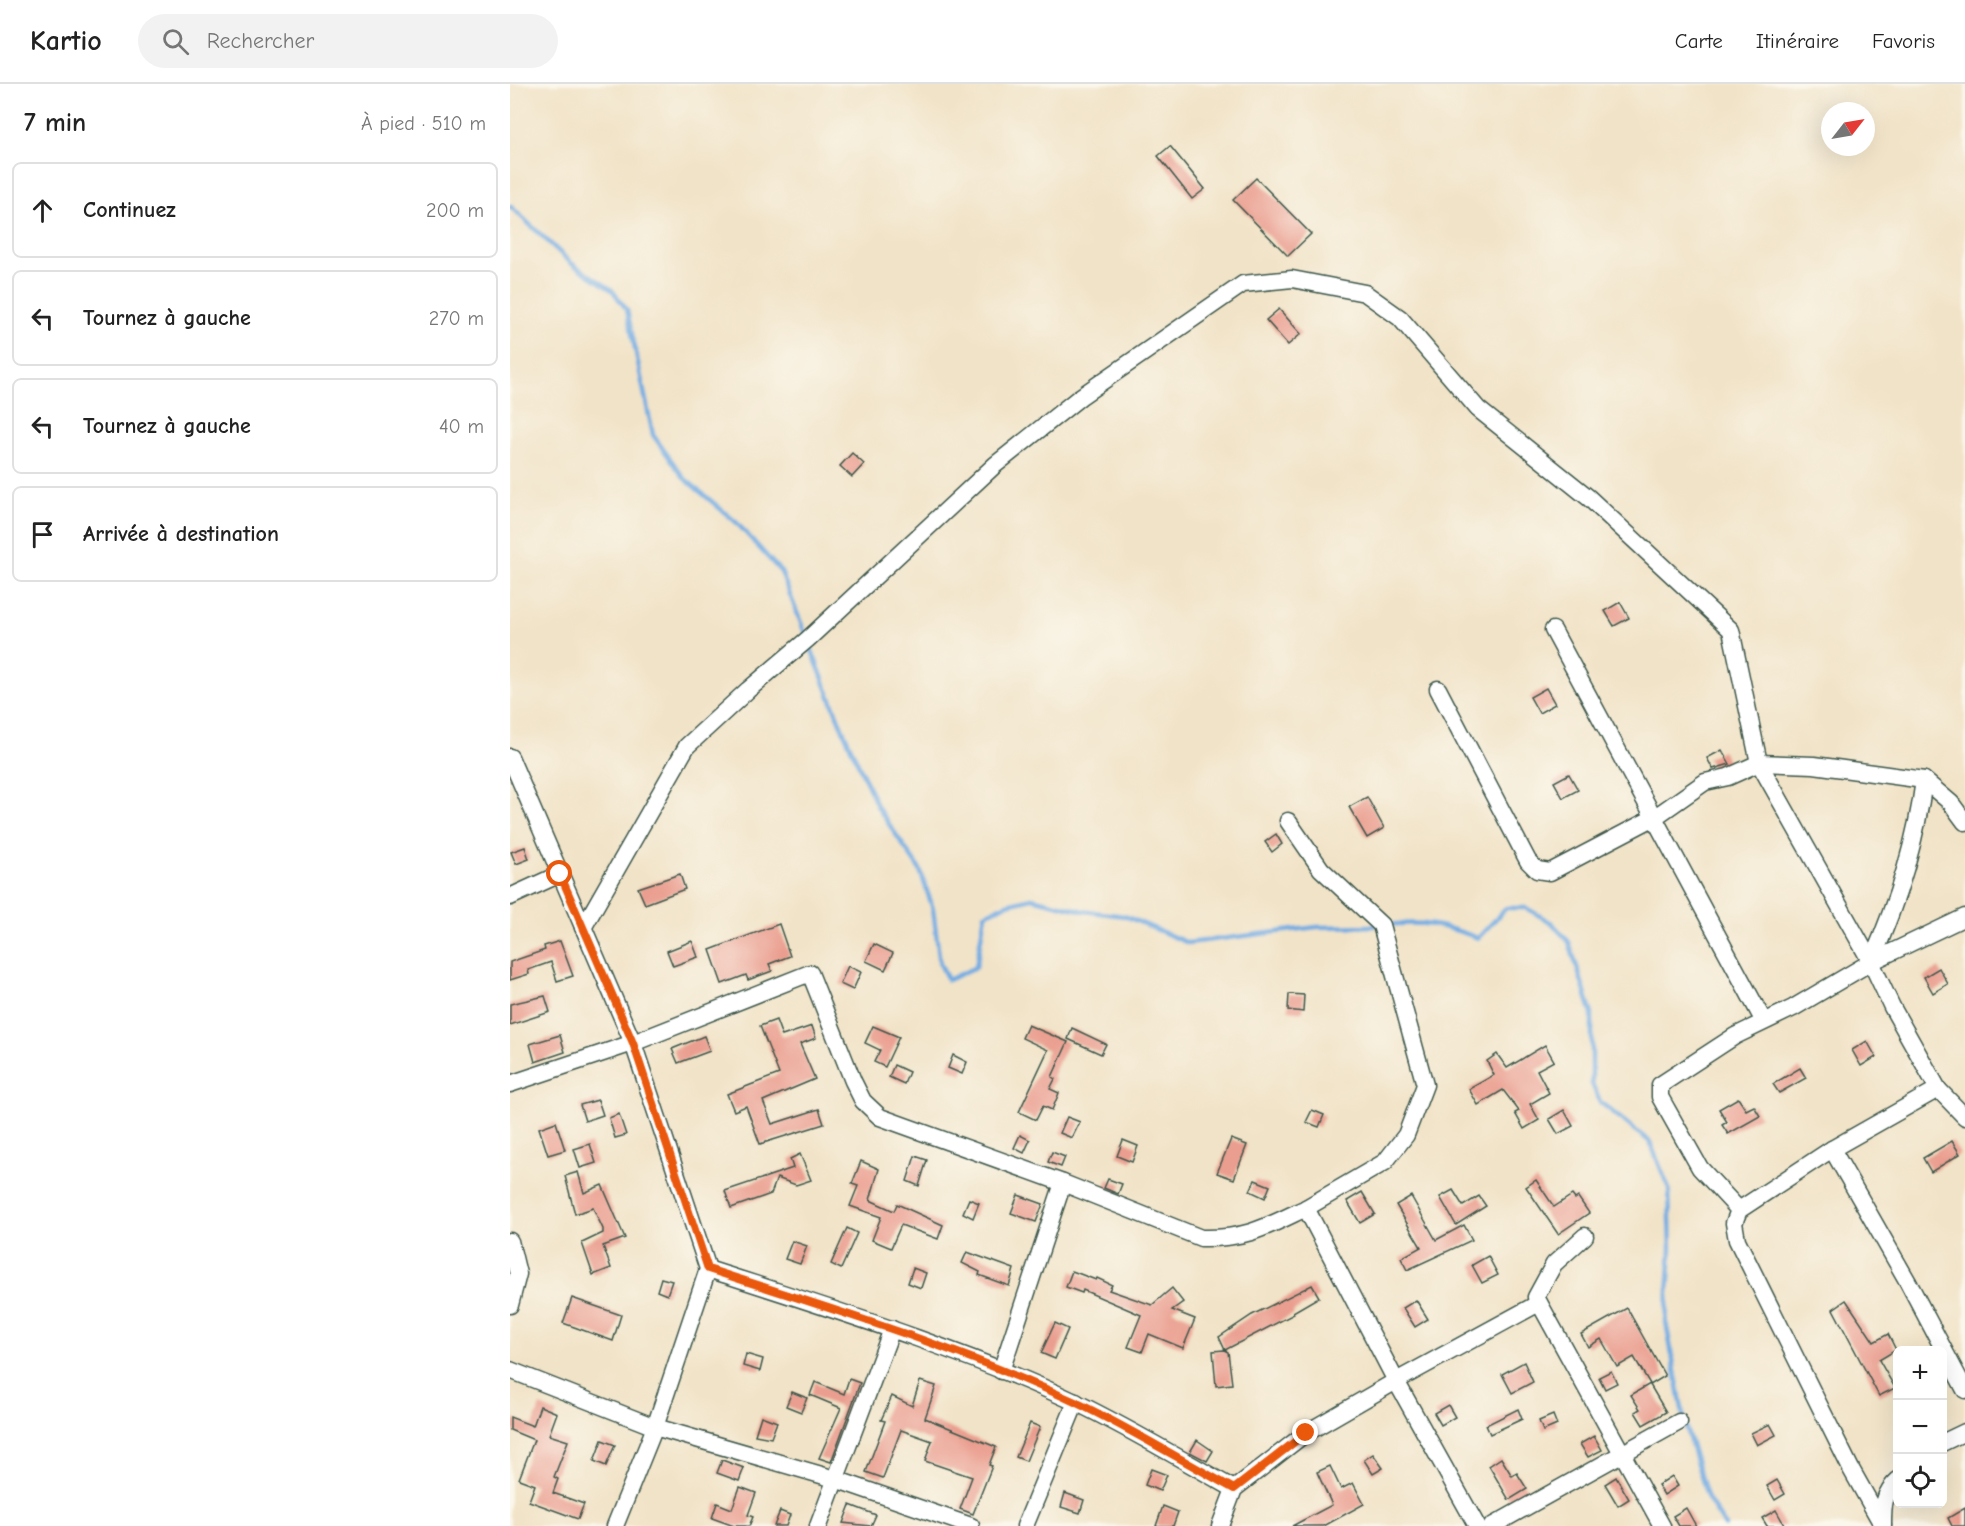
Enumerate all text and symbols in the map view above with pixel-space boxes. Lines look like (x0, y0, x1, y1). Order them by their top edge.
search box (138, 14, 558, 68)
text: Kartio (30, 25, 102, 57)
icon: search (159, 25, 192, 58)
text: Rechercher (207, 28, 314, 54)
text: Carte (1675, 29, 1723, 53)
text: Itinéraire (1756, 29, 1839, 53)
text: Favoris (1872, 29, 1935, 53)
north arrow (1821, 102, 1875, 156)
text: 7 min (24, 108, 86, 138)
text: À pied · 510 m (361, 112, 486, 135)
icon: ahead (26, 194, 59, 227)
text: Continuez (83, 197, 176, 223)
text: 200 m (426, 199, 484, 222)
icon: left (26, 302, 59, 335)
text: Tournez à gauche (83, 305, 251, 331)
text: 270 m (429, 307, 484, 330)
icon: left (26, 410, 59, 443)
text: Tournez à gauche (83, 413, 251, 439)
text: 40 m (439, 415, 484, 438)
icon: arrive (26, 518, 59, 551)
text: Arrivée à destination (83, 521, 279, 547)
route start (546, 860, 572, 886)
map controls (1893, 1346, 1947, 1508)
button: + (1893, 1346, 1947, 1400)
button: − (1893, 1400, 1947, 1454)
route end (1292, 1419, 1318, 1445)
button: locate (1893, 1454, 1947, 1508)

